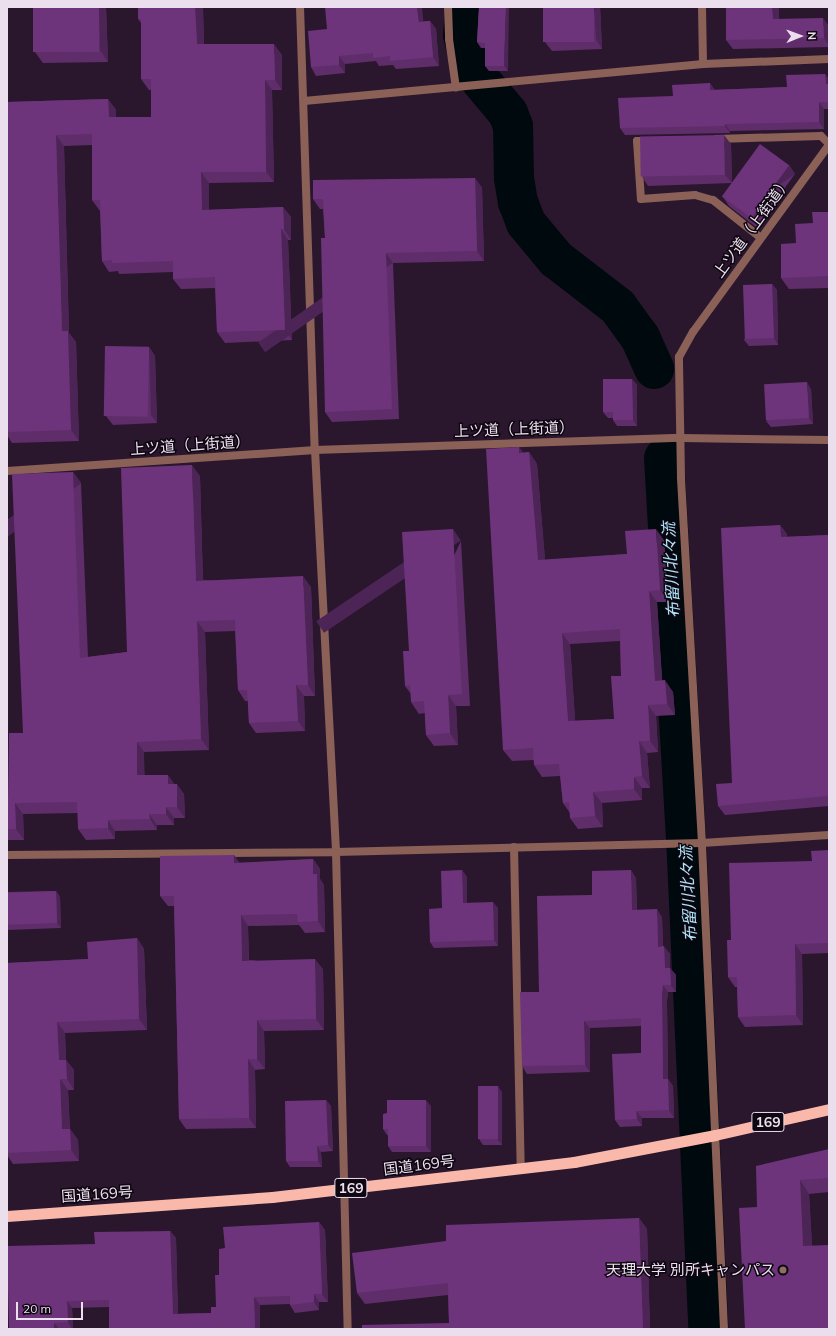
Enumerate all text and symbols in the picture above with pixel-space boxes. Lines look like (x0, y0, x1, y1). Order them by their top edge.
north arrow (780, 16, 820, 56)
text: N (805, 32, 819, 40)
street label: 上ツ道（上街道） (709, 173, 795, 281)
street label: 上ツ道（上街道） (454, 418, 574, 440)
street label: 上ツ道（上街道） (130, 432, 250, 458)
water label: 布留川北々流 (659, 522, 683, 618)
water label: 布留川北々流 (676, 846, 700, 942)
road number: 169 (751, 1110, 785, 1134)
street label: 国道169号 (382, 1152, 456, 1178)
road number: 169 (334, 1176, 368, 1200)
street label: 国道169号 (60, 1183, 134, 1205)
place label: 天理大学 別所キャンパス (606, 1261, 775, 1279)
marker: 天理大学 別所キャンパス (778, 1265, 788, 1275)
scale bar (18, 1294, 85, 1320)
text: 20 m (23, 1301, 51, 1316)

